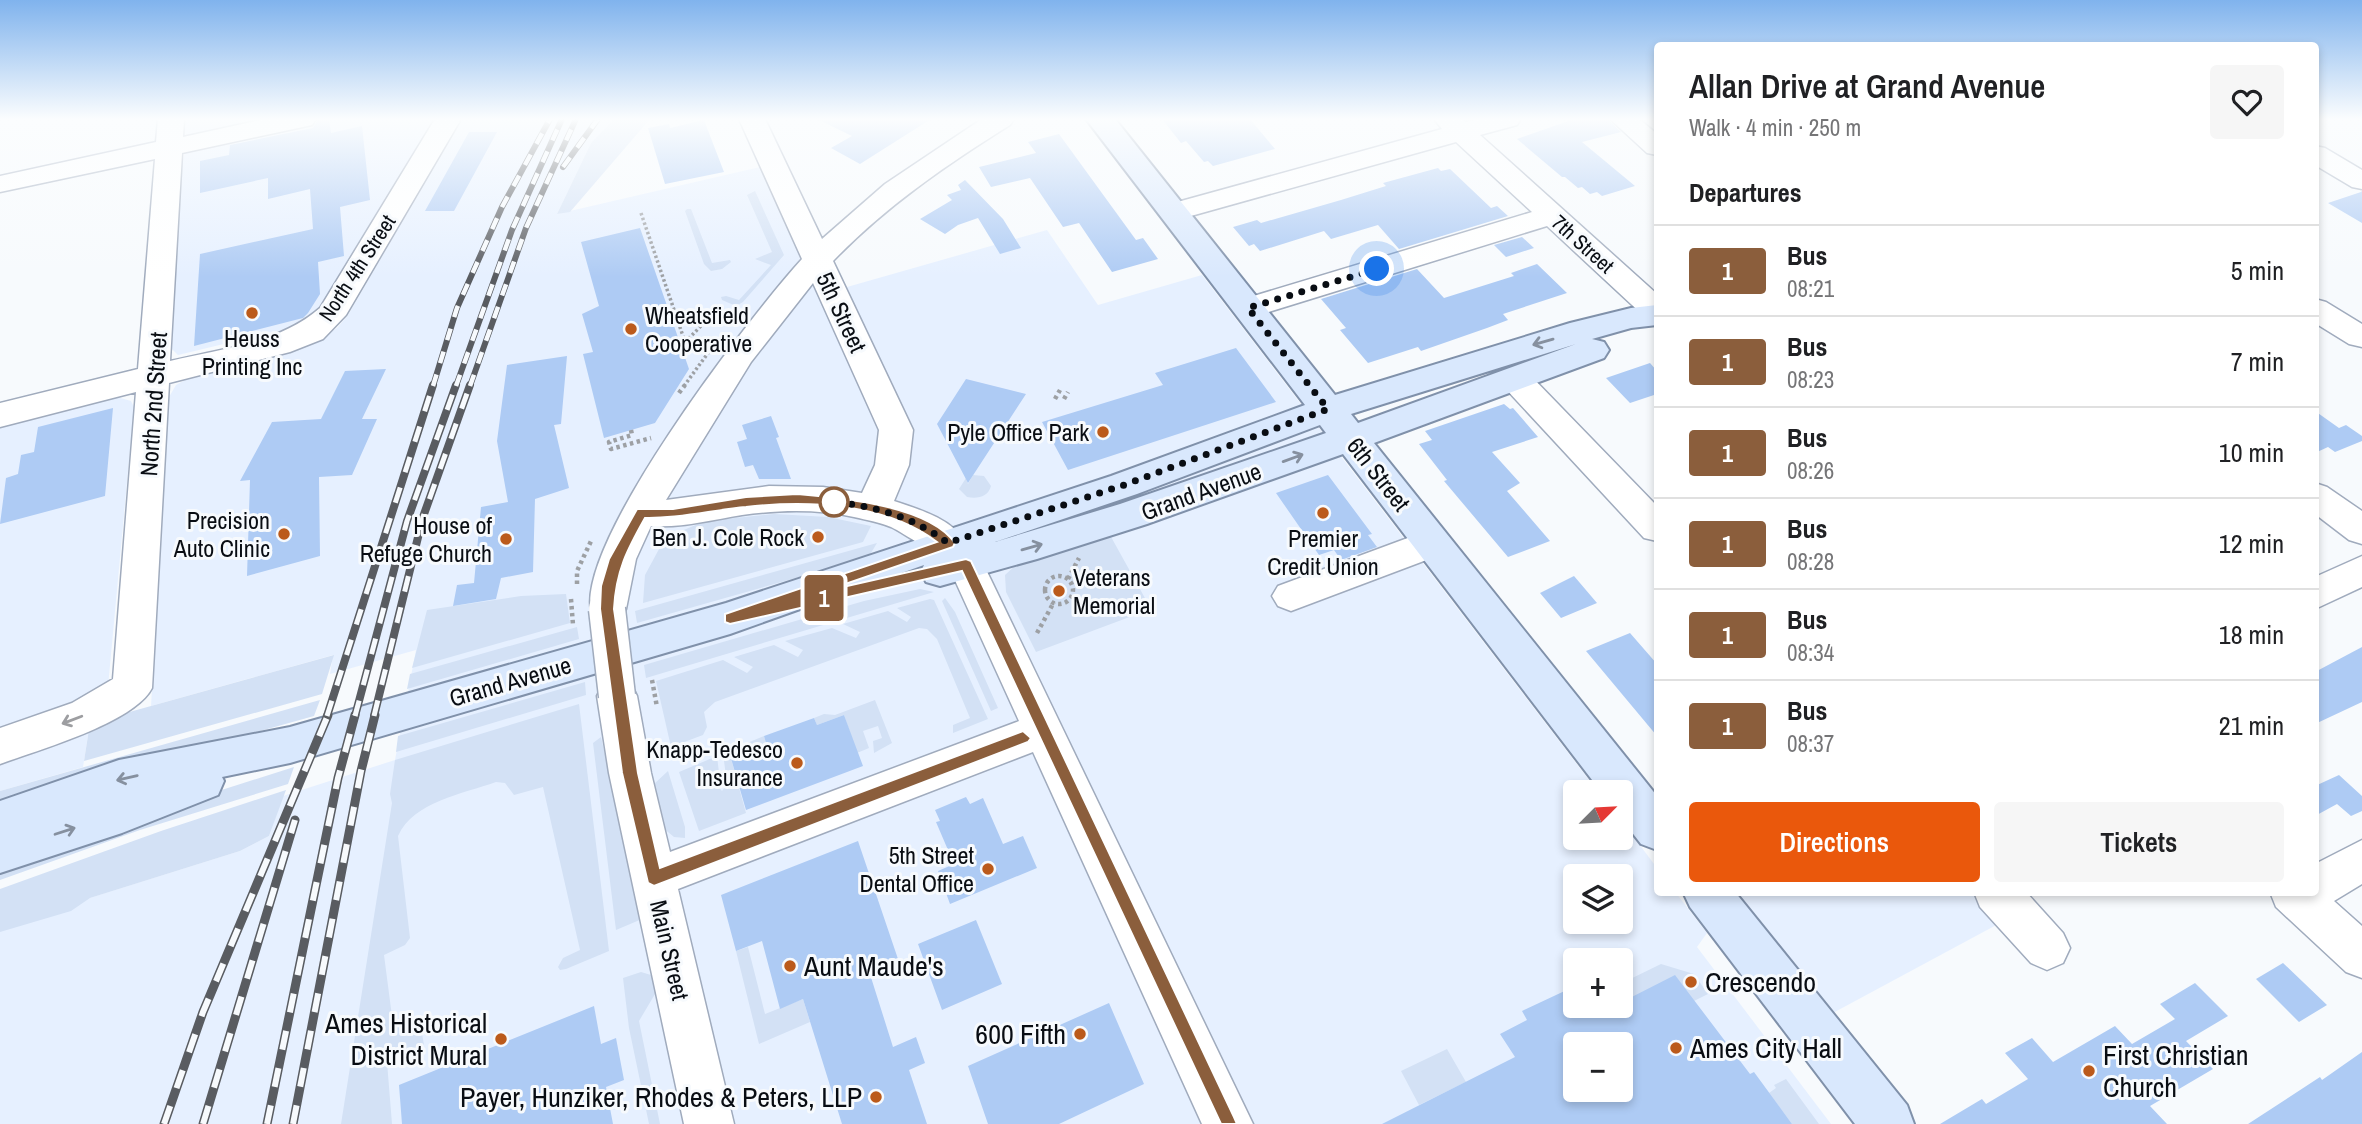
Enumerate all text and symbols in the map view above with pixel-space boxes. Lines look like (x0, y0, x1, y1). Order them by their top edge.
text: Allan Drive at Grand Avenue (1689, 64, 2045, 108)
button: heart (2210, 65, 2284, 139)
text: Walk · 4 min · 250 m (1689, 112, 1861, 143)
text: Departures (1689, 175, 1802, 210)
street label: 7th Street (1546, 208, 1621, 280)
street label: North 4th Street (312, 209, 402, 327)
text: Bus (1787, 238, 1827, 273)
your location (1359, 251, 1394, 286)
text: 5 min (2231, 253, 2284, 288)
text: 1 (1722, 255, 1733, 287)
street label: 5th Street (809, 267, 875, 358)
text: 08:21 (1787, 273, 1834, 304)
place label: Wheatsfield Cooperative (645, 299, 752, 359)
marker: Heuss Printing Inc (244, 305, 260, 321)
marker: Wheatsfield Cooperative (623, 321, 639, 337)
place label: Heuss Printing Inc (202, 322, 302, 382)
text: Bus (1787, 329, 1827, 364)
street label: North 2nd Street (132, 330, 174, 477)
one-way arrow (1533, 336, 1555, 349)
text: 7 min (2231, 344, 2284, 379)
text: 1 (1722, 346, 1733, 378)
text: 08:23 (1787, 364, 1834, 395)
place label: Pyle Office Park (947, 416, 1089, 448)
text: Bus (1787, 420, 1827, 455)
marker: Pyle Office Park (1095, 424, 1111, 440)
street label: 6th Street (1340, 431, 1418, 518)
text: 10 min (2219, 435, 2284, 470)
text: 1 (1722, 437, 1733, 469)
one-way arrow (1282, 451, 1304, 463)
street label: Grand Avenue (1137, 455, 1265, 527)
text: 08:26 (1787, 455, 1834, 486)
unlabelled marker (819, 487, 849, 517)
place label: Precision Auto Clinic (173, 504, 270, 564)
marker: Premier Credit Union (1315, 505, 1331, 521)
place label: House of Refuge Church (360, 509, 493, 569)
text: Bus (1787, 511, 1827, 546)
place label: Ben J. Cole Rock (652, 521, 804, 553)
place label: Premier Credit Union (1267, 522, 1379, 582)
marker: Precision Auto Clinic (276, 526, 292, 542)
text: 12 min (2219, 526, 2284, 561)
text: 1 (1722, 528, 1733, 560)
marker: Ben J. Cole Rock (810, 529, 826, 545)
marker: House of Refuge Church (498, 531, 514, 547)
one-way arrow (1020, 540, 1043, 553)
text: 08:28 (1787, 546, 1834, 577)
place label: Veterans Memorial (1073, 561, 1155, 621)
line badge: 1 (801, 575, 847, 621)
text: 1 (819, 582, 829, 614)
marker: Veterans Memorial (1051, 583, 1067, 599)
text: Bus (1787, 602, 1827, 637)
text: 18 min (2219, 617, 2284, 652)
text: 1 (1722, 619, 1733, 651)
text: 08:34 (1787, 637, 1834, 668)
street label: Grand Avenue (445, 648, 575, 714)
text: Bus (1787, 693, 1827, 728)
text: 21 min (2219, 708, 2284, 743)
text: 1 (1722, 710, 1733, 742)
one-way arrow (61, 715, 83, 727)
text: 08:37 (1787, 728, 1834, 759)
place label: Knapp-Tedesco Insurance (646, 733, 783, 793)
marker: Knapp-Tedesco Insurance (789, 755, 805, 771)
one-way arrow (116, 772, 139, 785)
north arrow (1563, 780, 1633, 850)
map controls (1563, 780, 1633, 1102)
button: Directions (1689, 802, 1980, 882)
button: Tickets (1994, 802, 2284, 882)
one-way arrow (54, 824, 76, 837)
place label: 5th Street Dental Office (859, 839, 975, 899)
marker: 5th Street Dental Office (980, 861, 996, 877)
button: layers (1563, 864, 1633, 934)
street label: Main Street (643, 897, 697, 1004)
place label: Aunt Maude's (803, 947, 944, 985)
button: + (1563, 948, 1633, 1018)
marker: Aunt Maude's (782, 958, 798, 974)
place label: Crescendo (1705, 963, 1816, 1001)
marker: Crescendo (1683, 974, 1699, 990)
place label: Ames Historical District Mural (324, 1004, 487, 1074)
place label: 600 Fifth (975, 1015, 1066, 1053)
marker: 600 Fifth (1072, 1026, 1088, 1042)
place label: Ames City Hall (1689, 1029, 1842, 1067)
marker: Ames Historical District Mural (493, 1031, 509, 1047)
button: − (1563, 1032, 1633, 1102)
place label: First Christian Church (2103, 1036, 2248, 1106)
marker: Ames City Hall (1668, 1040, 1684, 1056)
marker: First Christian Church (2081, 1063, 2097, 1079)
place label: Payer, Hunziker, Rhodes & Peters, LLP (460, 1078, 862, 1116)
marker: Payer, Hunziker, Rhodes & Peters, LLP (868, 1089, 884, 1105)

